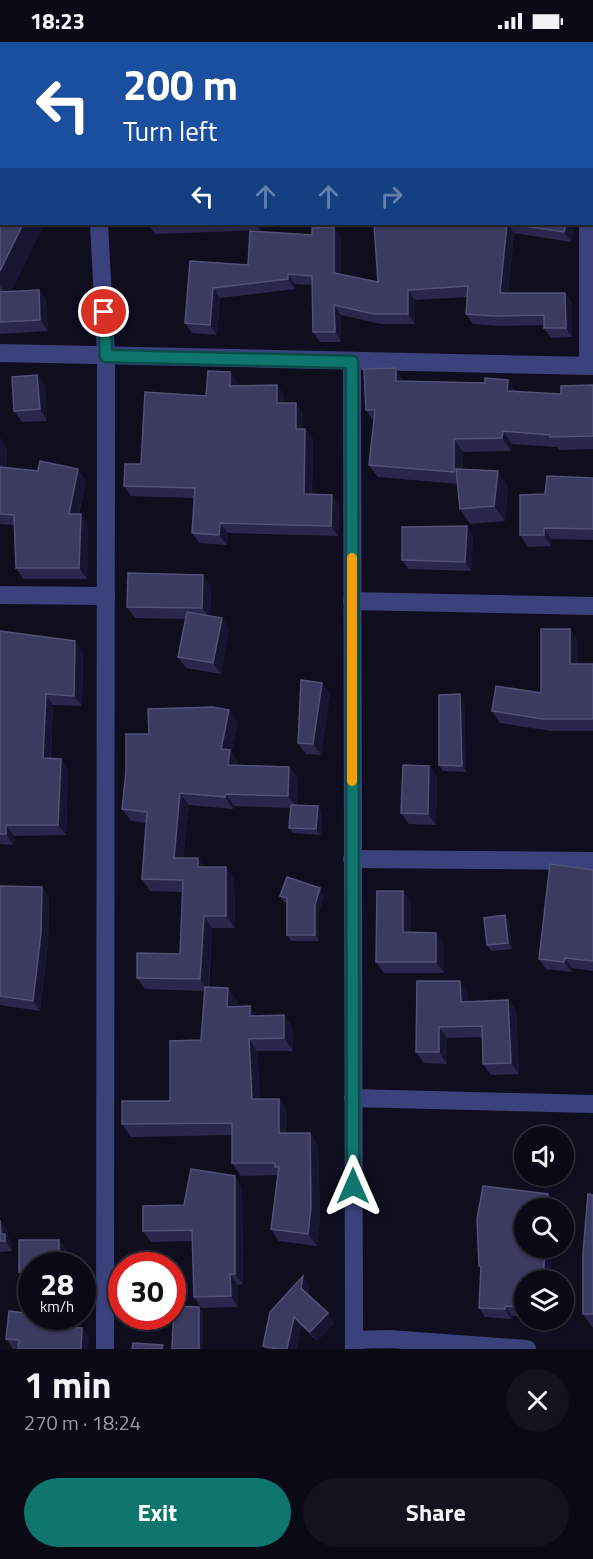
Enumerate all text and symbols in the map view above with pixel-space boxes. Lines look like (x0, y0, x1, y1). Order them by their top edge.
text: 18:23 (30, 4, 85, 38)
text: 200 m (123, 52, 238, 116)
icon: left (24, 66, 102, 144)
text: Turn left (123, 110, 217, 151)
icon: left (186, 180, 219, 213)
icon: ahead (249, 180, 282, 213)
icon: ahead (312, 180, 345, 213)
icon: right (375, 180, 408, 213)
pin (78, 286, 129, 337)
icon: arrive (87, 295, 120, 328)
map controls (514, 1126, 574, 1330)
button: sound (514, 1126, 574, 1186)
position arrow (321, 1154, 385, 1218)
button: search (514, 1198, 574, 1258)
speed limit sign: 30 (108, 1252, 186, 1330)
text: 28 (40, 1261, 74, 1307)
button: layers (514, 1270, 574, 1330)
text: km/h (40, 1295, 74, 1318)
text: 1 min (24, 1357, 111, 1412)
button: close (506, 1369, 569, 1432)
text: 270 m · 18:24 (24, 1407, 141, 1438)
button: Exit (24, 1478, 291, 1547)
button: Share (303, 1478, 569, 1547)

